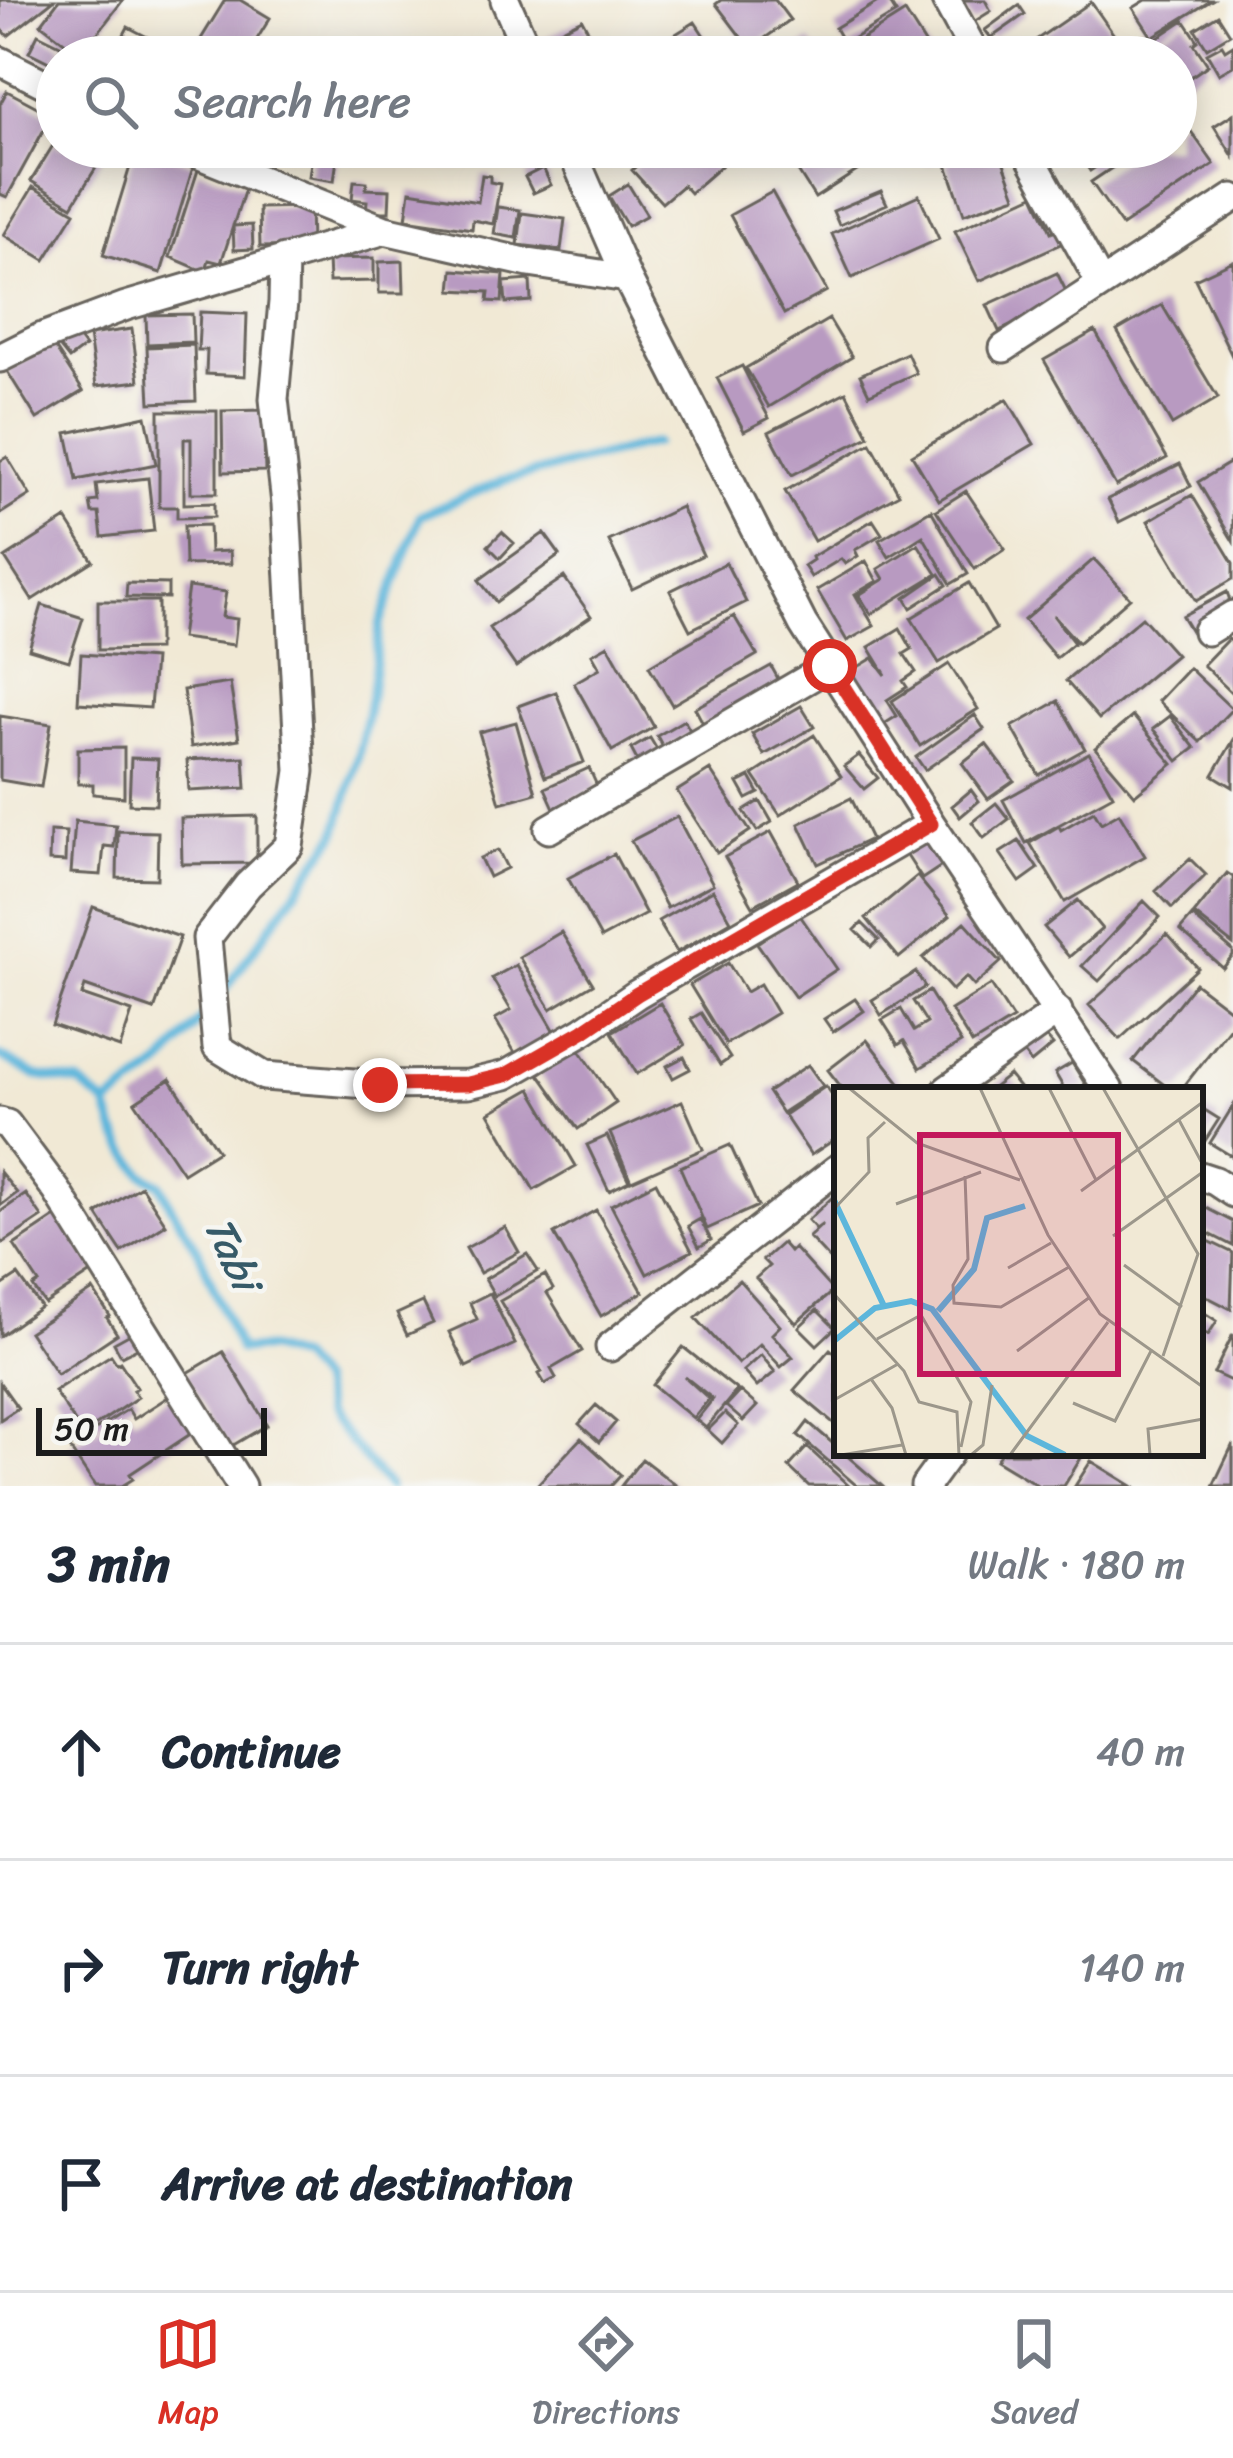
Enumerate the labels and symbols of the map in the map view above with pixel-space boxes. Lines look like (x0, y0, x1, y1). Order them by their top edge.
route start (803, 639, 857, 693)
route end (353, 1058, 407, 1112)
inset map (834, 1087, 1203, 1456)
water label: Tabi (183, 1203, 285, 1310)
scale bar (36, 1402, 267, 1455)

